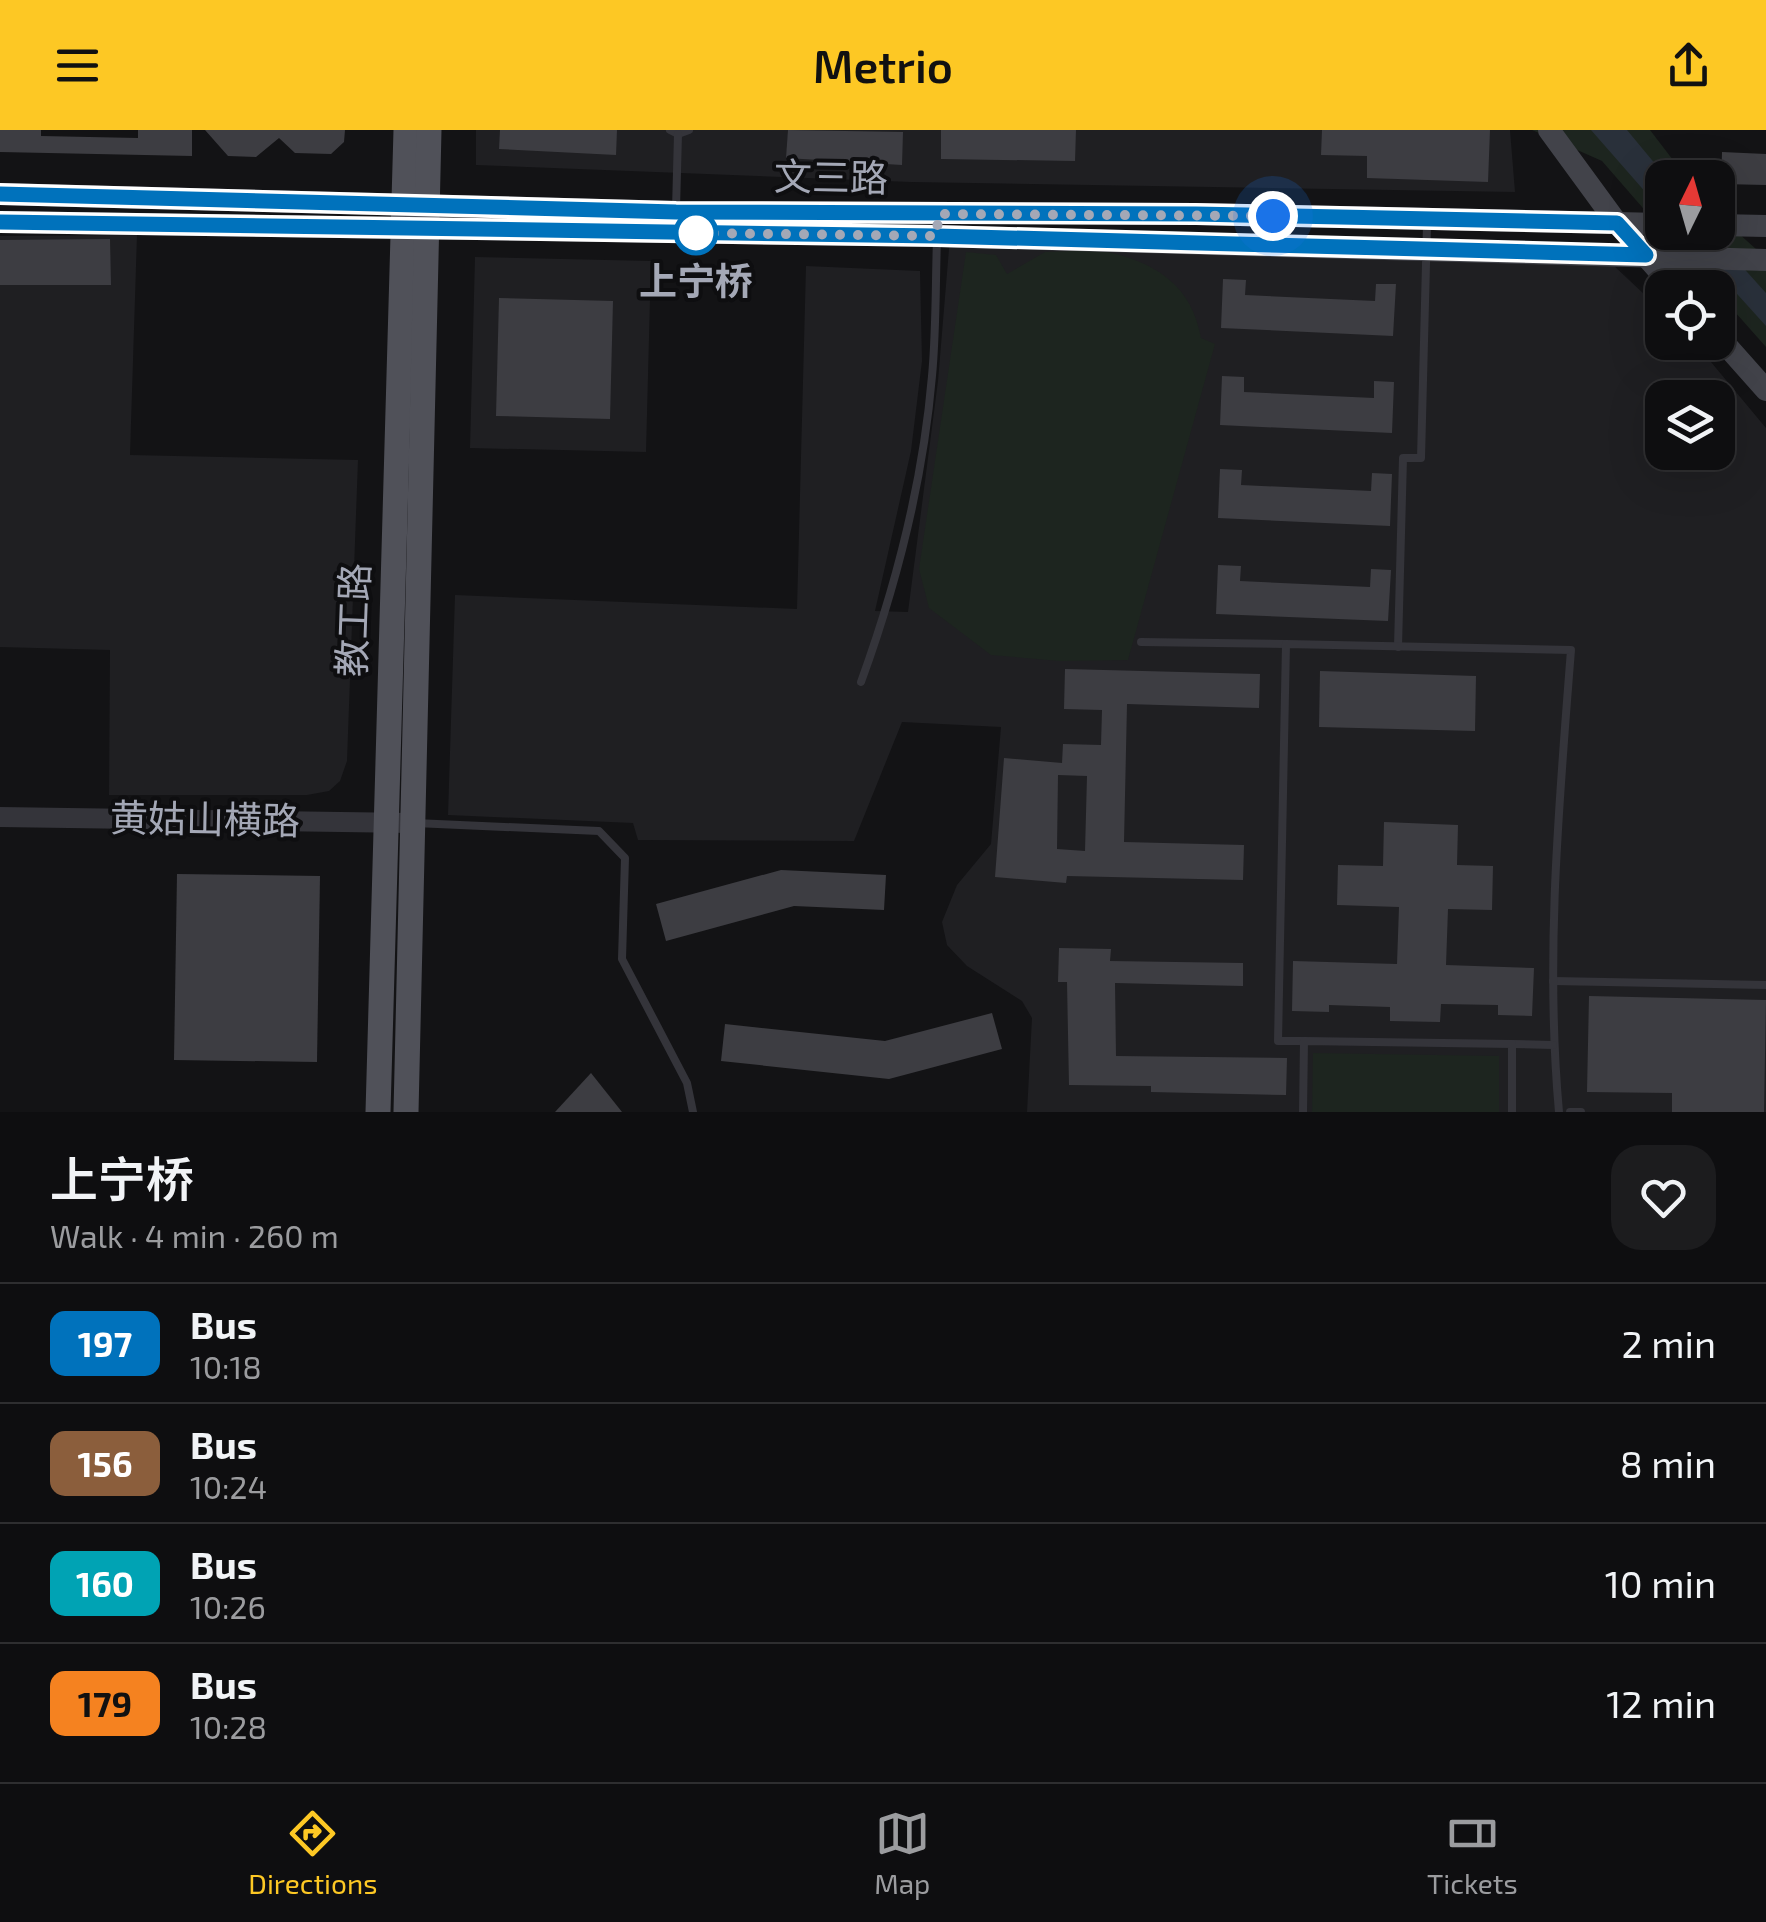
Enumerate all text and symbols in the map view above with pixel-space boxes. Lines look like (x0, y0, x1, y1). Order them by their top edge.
icon: menu (50, 38, 105, 93)
text: Metrio (813, 38, 953, 92)
icon: share (1661, 38, 1716, 93)
street label: 文三路 (774, 152, 888, 200)
north arrow (1645, 160, 1735, 250)
map controls (1645, 160, 1735, 470)
your location (1248, 191, 1298, 241)
marker: 上宁桥 (675, 212, 717, 254)
place label: 上宁桥 (639, 257, 753, 303)
button: locate (1645, 270, 1735, 360)
button: layers (1645, 380, 1735, 470)
street label: 教工路 (327, 562, 377, 678)
street label: 黄姑山横路 (110, 793, 300, 843)
button: heart (1611, 1145, 1716, 1250)
text: 上宁桥 (50, 1149, 194, 1207)
text: Walk · 4 min · 260 m (50, 1216, 339, 1254)
text: Bus (190, 1301, 257, 1347)
text: 2 min (1621, 1320, 1716, 1366)
text: 197 (78, 1322, 132, 1364)
text: 10:18 (190, 1347, 262, 1385)
text: Bus (190, 1421, 257, 1467)
text: 8 min (1620, 1440, 1716, 1486)
text: 156 (77, 1442, 133, 1484)
text: 10:24 (190, 1467, 267, 1505)
text: Bus (190, 1541, 257, 1587)
text: 10 min (1605, 1560, 1716, 1606)
text: 160 (76, 1562, 134, 1604)
text: 10:26 (190, 1587, 266, 1625)
text: Bus (190, 1661, 257, 1707)
text: 12 min (1606, 1680, 1716, 1726)
text: 179 (78, 1682, 132, 1724)
text: 10:28 (190, 1707, 267, 1745)
tab: Directions (248, 1806, 377, 1900)
tab: Map (874, 1806, 930, 1900)
tab: Tickets (1427, 1806, 1518, 1900)

